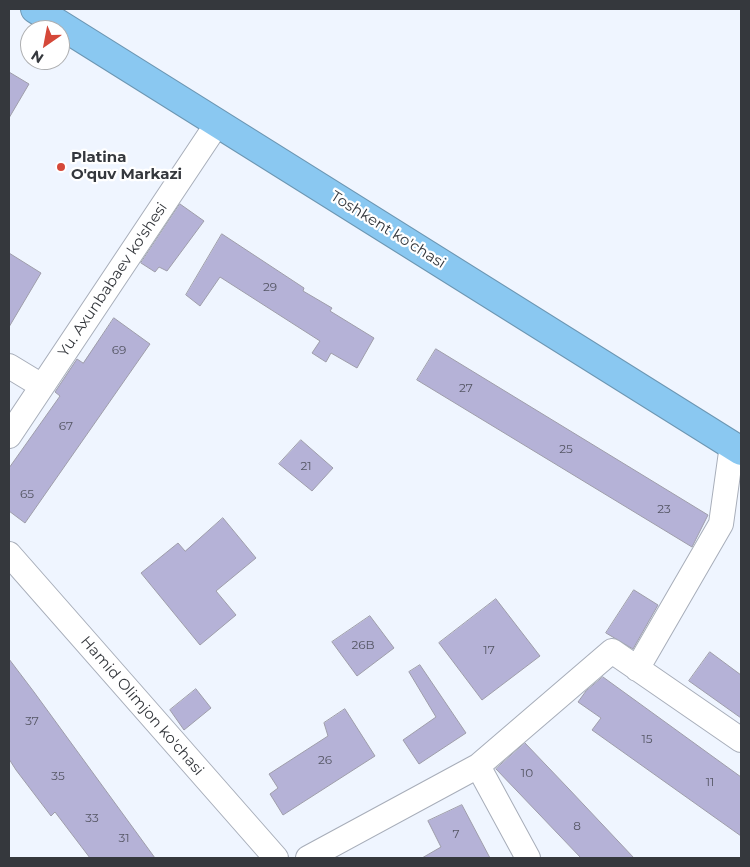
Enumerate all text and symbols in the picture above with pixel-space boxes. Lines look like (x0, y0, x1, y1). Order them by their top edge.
north arrow (20, 20, 70, 70)
text: N (28, 46, 47, 67)
place label: Platina O'quv Markazi (71, 149, 182, 184)
marker: Platina O'quv Markazi (55, 161, 67, 173)
street label: Toshkent ko'chasi (327, 187, 449, 273)
street label: Yu. Axunbabaev ko'shesi (55, 199, 171, 361)
house number: 29 (263, 280, 277, 294)
house number: 69 (112, 343, 126, 357)
house number: 27 (459, 381, 473, 395)
house number: 67 (59, 419, 73, 433)
house number: 25 (559, 442, 573, 456)
house number: 21 (300, 459, 312, 473)
house number: 65 (20, 487, 34, 501)
house number: 23 (657, 502, 671, 516)
street label: Hamid Olimjon ko'chasi (77, 633, 207, 779)
house number: 26B (351, 638, 375, 652)
house number: 17 (483, 643, 495, 657)
house number: 37 (25, 714, 39, 728)
house number: 15 (641, 732, 653, 746)
house number: 26 (318, 753, 332, 767)
house number: 10 (521, 766, 533, 780)
house number: 35 (51, 769, 65, 783)
house number: 11 (706, 775, 714, 789)
house number: 33 (85, 811, 99, 825)
house number: 8 (573, 819, 581, 833)
house number: 7 (452, 827, 460, 841)
house number: 31 (118, 831, 130, 845)

